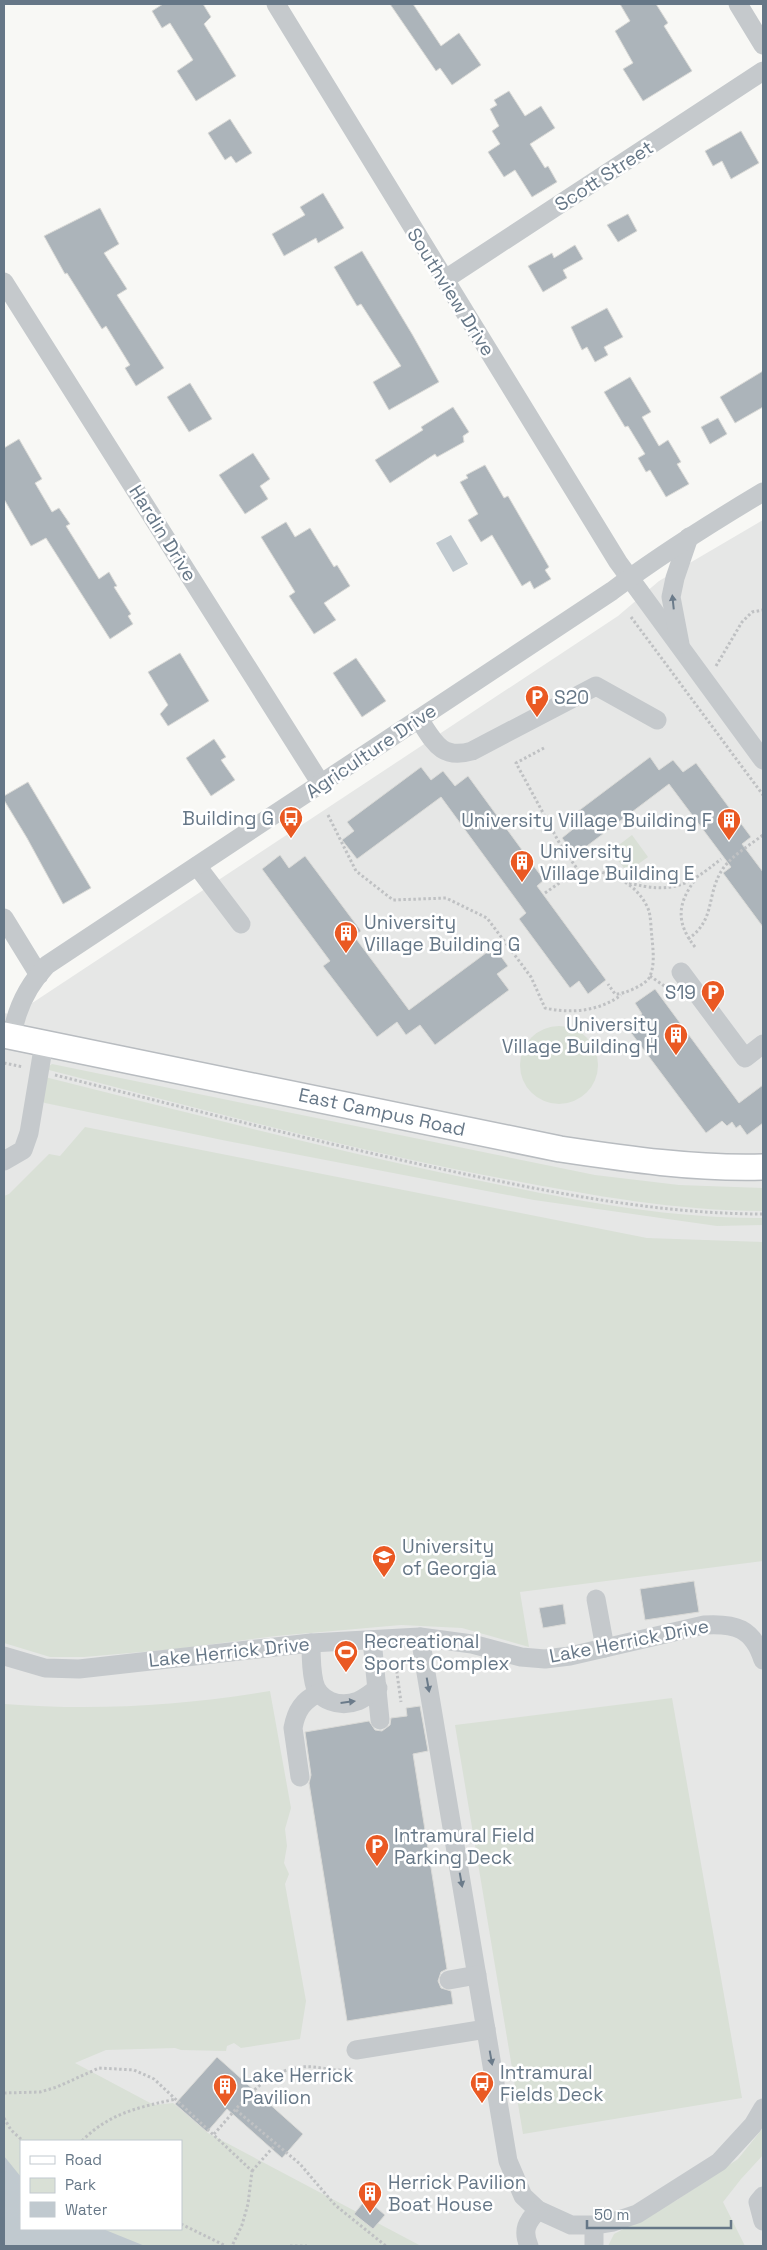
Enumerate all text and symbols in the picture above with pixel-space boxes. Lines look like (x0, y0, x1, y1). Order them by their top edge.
street label: Scott Street (550, 135, 658, 217)
street label: Southview Drive (402, 223, 500, 361)
street label: Hardin Drive (123, 480, 203, 586)
one-way arrow (669, 593, 677, 609)
parking icon: S20 (524, 684, 550, 718)
place label: S20 (554, 685, 589, 710)
street label: Agriculture Drive (301, 698, 441, 804)
bus stop icon: Building G (278, 805, 304, 839)
place label: Building G (182, 806, 274, 831)
building icon: University Village Building F (716, 807, 742, 841)
place label: University Village Building F (461, 808, 712, 833)
place label: University Village Building E (540, 839, 695, 886)
building icon: University Village Building E (509, 849, 535, 883)
place label: University Village Building G (364, 910, 520, 957)
building icon: University Village Building G (333, 920, 359, 954)
parking icon: S19 (700, 979, 726, 1013)
place label: S19 (665, 980, 696, 1005)
place label: University Village Building H (502, 1012, 658, 1059)
building icon: University Village Building H (663, 1022, 689, 1056)
street label: East Campus Road (296, 1082, 468, 1142)
place label: University of Georgia (402, 1534, 497, 1581)
school or university icon: University of Georgia (371, 1544, 397, 1578)
street label: Lake Herrick Drive (547, 1613, 711, 1669)
place label: Recreational Sports Complex (364, 1629, 510, 1676)
street label: Lake Herrick Drive (147, 1631, 311, 1673)
sports icon: Recreational Sports Complex (333, 1639, 359, 1673)
one-way arrow (425, 1678, 433, 1694)
one-way arrow (340, 1698, 356, 1706)
place label: Intramural Field Parking Deck (394, 1823, 535, 1870)
parking icon: Intramural Field Parking Deck (364, 1833, 390, 1867)
one-way arrow (458, 1872, 466, 1888)
one-way arrow (487, 2050, 495, 2066)
place label: Intramural Fields Deck (500, 2060, 603, 2107)
place label: Lake Herrick Pavilion (242, 2063, 353, 2110)
bus stop icon: Intramural Fields Deck (469, 2070, 495, 2104)
building icon: Lake Herrick Pavilion (212, 2073, 238, 2107)
legend (20, 2140, 182, 2230)
text: Road (65, 2150, 102, 2169)
place label: Herrick Pavilion Boat House (388, 2170, 526, 2217)
text: Park (65, 2175, 96, 2194)
building icon: Herrick Pavilion Boat House (357, 2180, 383, 2214)
scale bar (587, 2198, 731, 2230)
text: Water (65, 2200, 108, 2219)
text: 50 m (594, 2205, 629, 2224)

